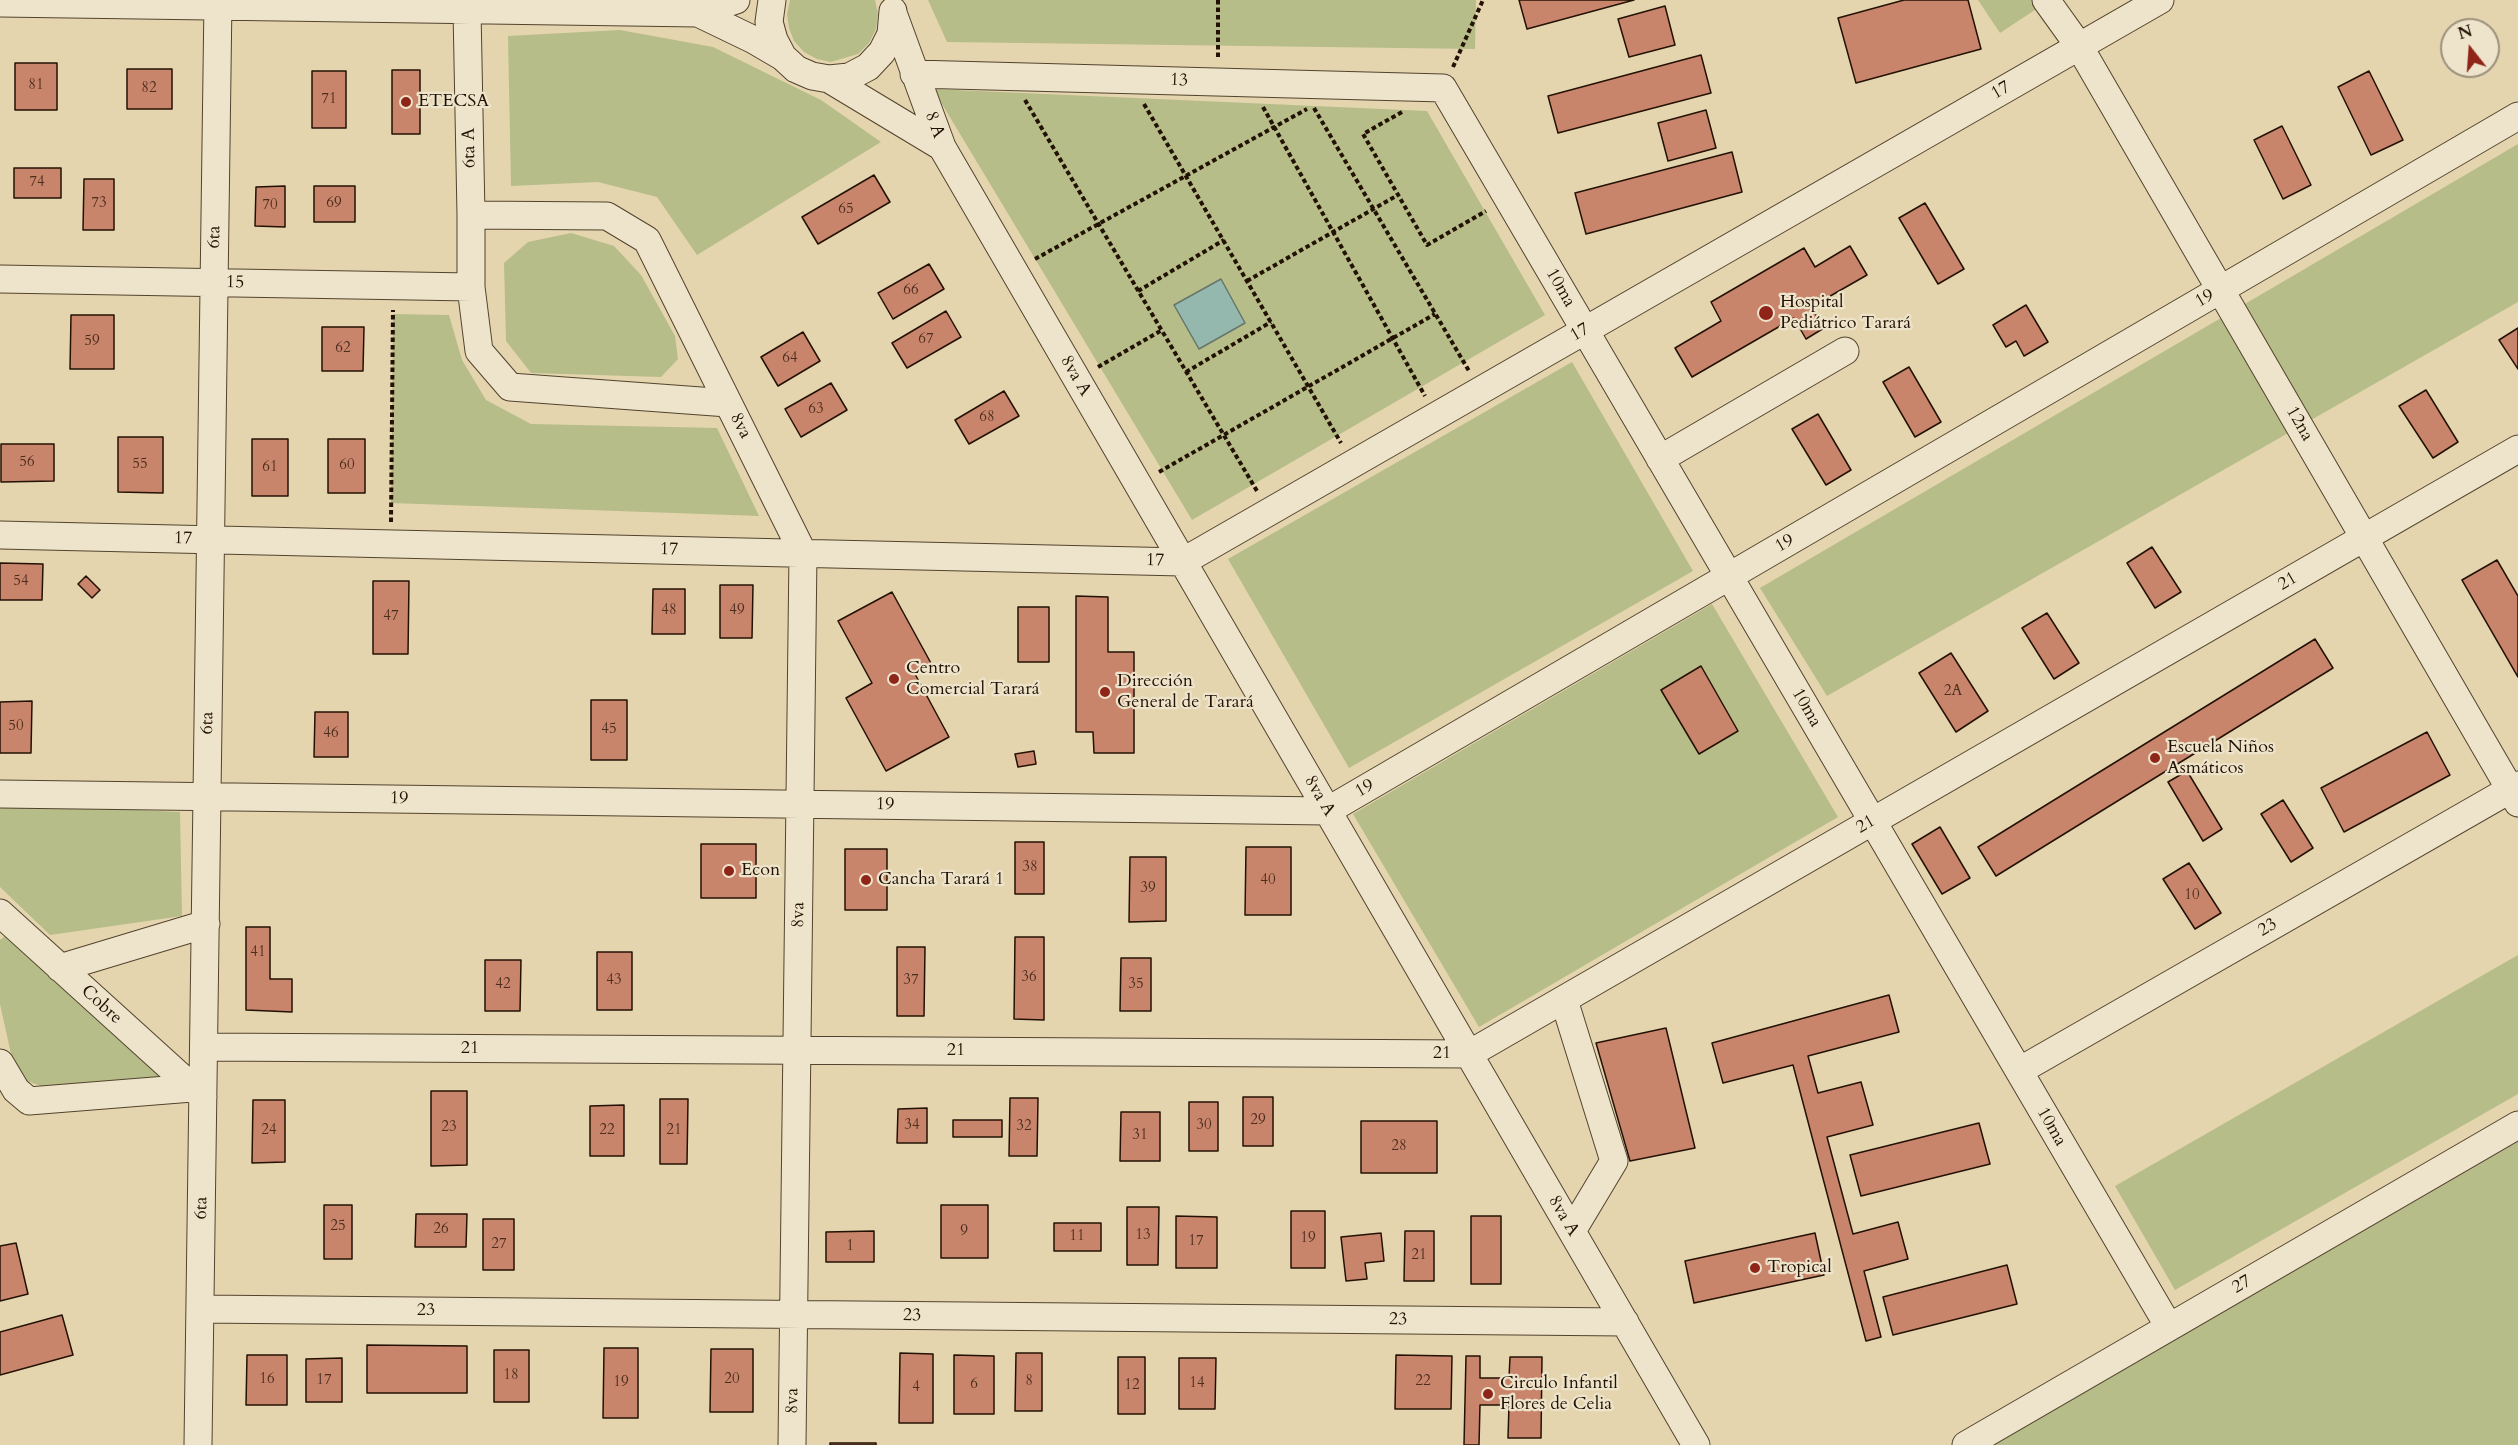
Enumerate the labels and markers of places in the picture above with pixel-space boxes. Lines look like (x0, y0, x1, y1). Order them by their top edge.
place label: ETECSA (418, 91, 489, 113)
marker: ETECSA (399, 95, 413, 109)
place label: Hospital Pediátrico Tarará (1780, 292, 1911, 334)
marker: Hospital Pediátrico Tarará (1757, 304, 1775, 322)
place label: Centro Comercial Tarará (906, 658, 1040, 700)
place label: Dirección General de Tarará (1117, 671, 1254, 714)
marker: Centro Comercial Tarará (887, 672, 901, 686)
marker: Dirección General de Tarará (1098, 685, 1112, 699)
place label: Escuela Niños Asmáticos (2167, 737, 2274, 780)
marker: Escuela Niños Asmáticos (2148, 751, 2162, 765)
place label: Econ (741, 860, 780, 882)
marker: Econ (722, 864, 736, 878)
place label: Cancha Tarará 1 (878, 869, 1004, 891)
marker: Cancha Tarará 1 (859, 873, 873, 887)
place label: Tropical (1767, 1257, 1832, 1279)
marker: Tropical (1748, 1261, 1762, 1275)
place label: Circulo Infantil Flores de Celia (1500, 1373, 1618, 1416)
marker: Circulo Infantil Flores de Celia (1481, 1387, 1495, 1401)

